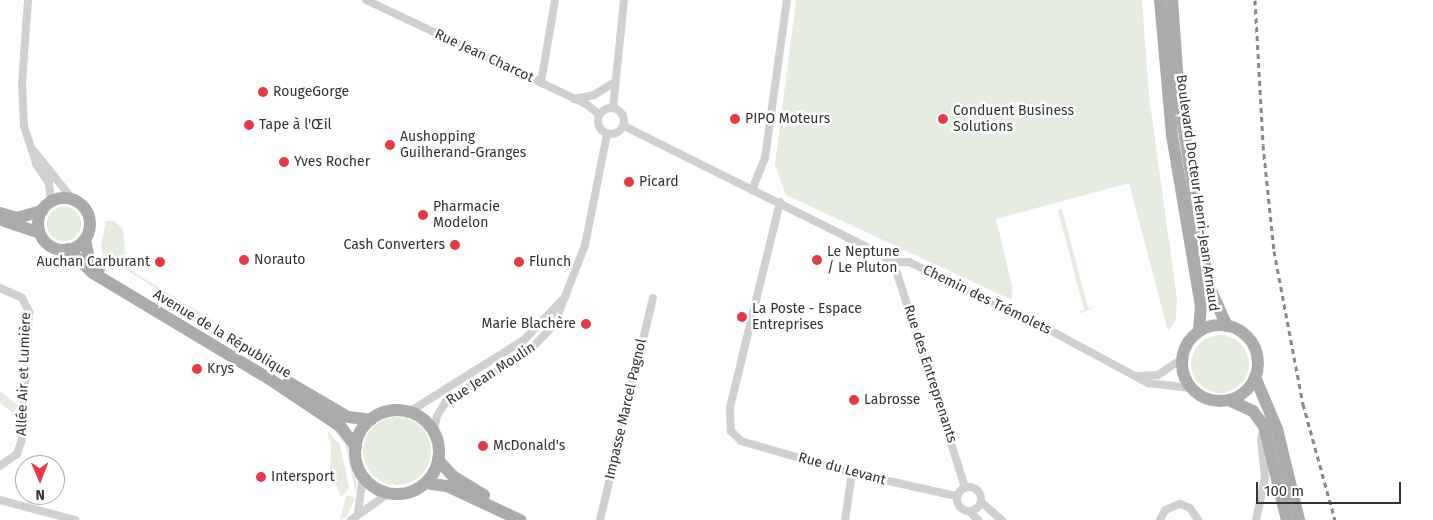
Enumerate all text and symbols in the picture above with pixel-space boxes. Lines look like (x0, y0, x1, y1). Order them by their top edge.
street label: Rue Jean Charcot (432, 26, 536, 86)
street label: Boulevard Docteur Henri-Jean Arnaud (1172, 74, 1222, 312)
place label: RougeGorge (273, 84, 349, 100)
marker: RougeGorge (257, 86, 269, 98)
place label: Conduent Business Solutions (953, 103, 1074, 136)
place label: PIPO Moteurs (745, 111, 830, 127)
marker: PIPO Moteurs (729, 113, 741, 125)
marker: Conduent Business Solutions (937, 113, 949, 125)
place label: Tape à l'Œil (259, 117, 332, 133)
marker: Tape à l'Œil (243, 119, 255, 131)
place label: Aushopping Guilherand-Granges (400, 129, 526, 162)
marker: Aushopping Guilherand-Granges (384, 139, 396, 151)
place label: Yves Rocher (294, 154, 370, 170)
marker: Yves Rocher (278, 156, 290, 168)
place label: Picard (639, 174, 679, 190)
marker: Picard (623, 176, 635, 188)
place label: Pharmacie Modelon (433, 199, 500, 232)
marker: Pharmacie Modelon (417, 209, 429, 221)
place label: Cash Converters (343, 237, 445, 253)
marker: Cash Converters (449, 239, 461, 251)
place label: Le Neptune / Le Pluton (827, 244, 900, 276)
place label: Norauto (254, 252, 305, 268)
place label: Auchan Carburant (36, 254, 150, 270)
marker: Norauto (238, 254, 250, 266)
place label: Flunch (529, 254, 571, 270)
marker: Le Neptune / Le Pluton (811, 254, 823, 266)
marker: Auchan Carburant (154, 256, 166, 268)
marker: Flunch (513, 256, 525, 268)
street label: Chemin des Trémolets (920, 262, 1054, 338)
street label: Avenue de la République (150, 286, 294, 382)
place label: La Poste - Espace Entreprises (752, 301, 862, 334)
street label: Rue des Entreprenants (900, 303, 960, 445)
marker: La Poste - Espace Entreprises (736, 311, 748, 323)
street label: Allée Air et Lumière (13, 312, 35, 436)
place label: Marie Blachère (482, 316, 576, 332)
marker: Marie Blachère (580, 318, 592, 330)
street label: Impasse Marcel Pagnol (602, 337, 650, 481)
street label: Rue Jean Moulin (443, 339, 539, 409)
place label: Krys (207, 361, 234, 377)
marker: Krys (191, 363, 203, 375)
place label: Labrosse (864, 392, 920, 408)
marker: Labrosse (848, 394, 860, 406)
place label: McDonald's (493, 438, 565, 454)
marker: McDonald's (477, 440, 489, 452)
street label: Rue du Levant (796, 449, 888, 489)
north arrow (15, 455, 65, 505)
place label: Intersport (271, 469, 334, 485)
marker: Intersport (255, 471, 267, 483)
scale bar (1258, 472, 1403, 504)
text: 100 m (1264, 482, 1304, 500)
text: N (35, 486, 45, 503)

